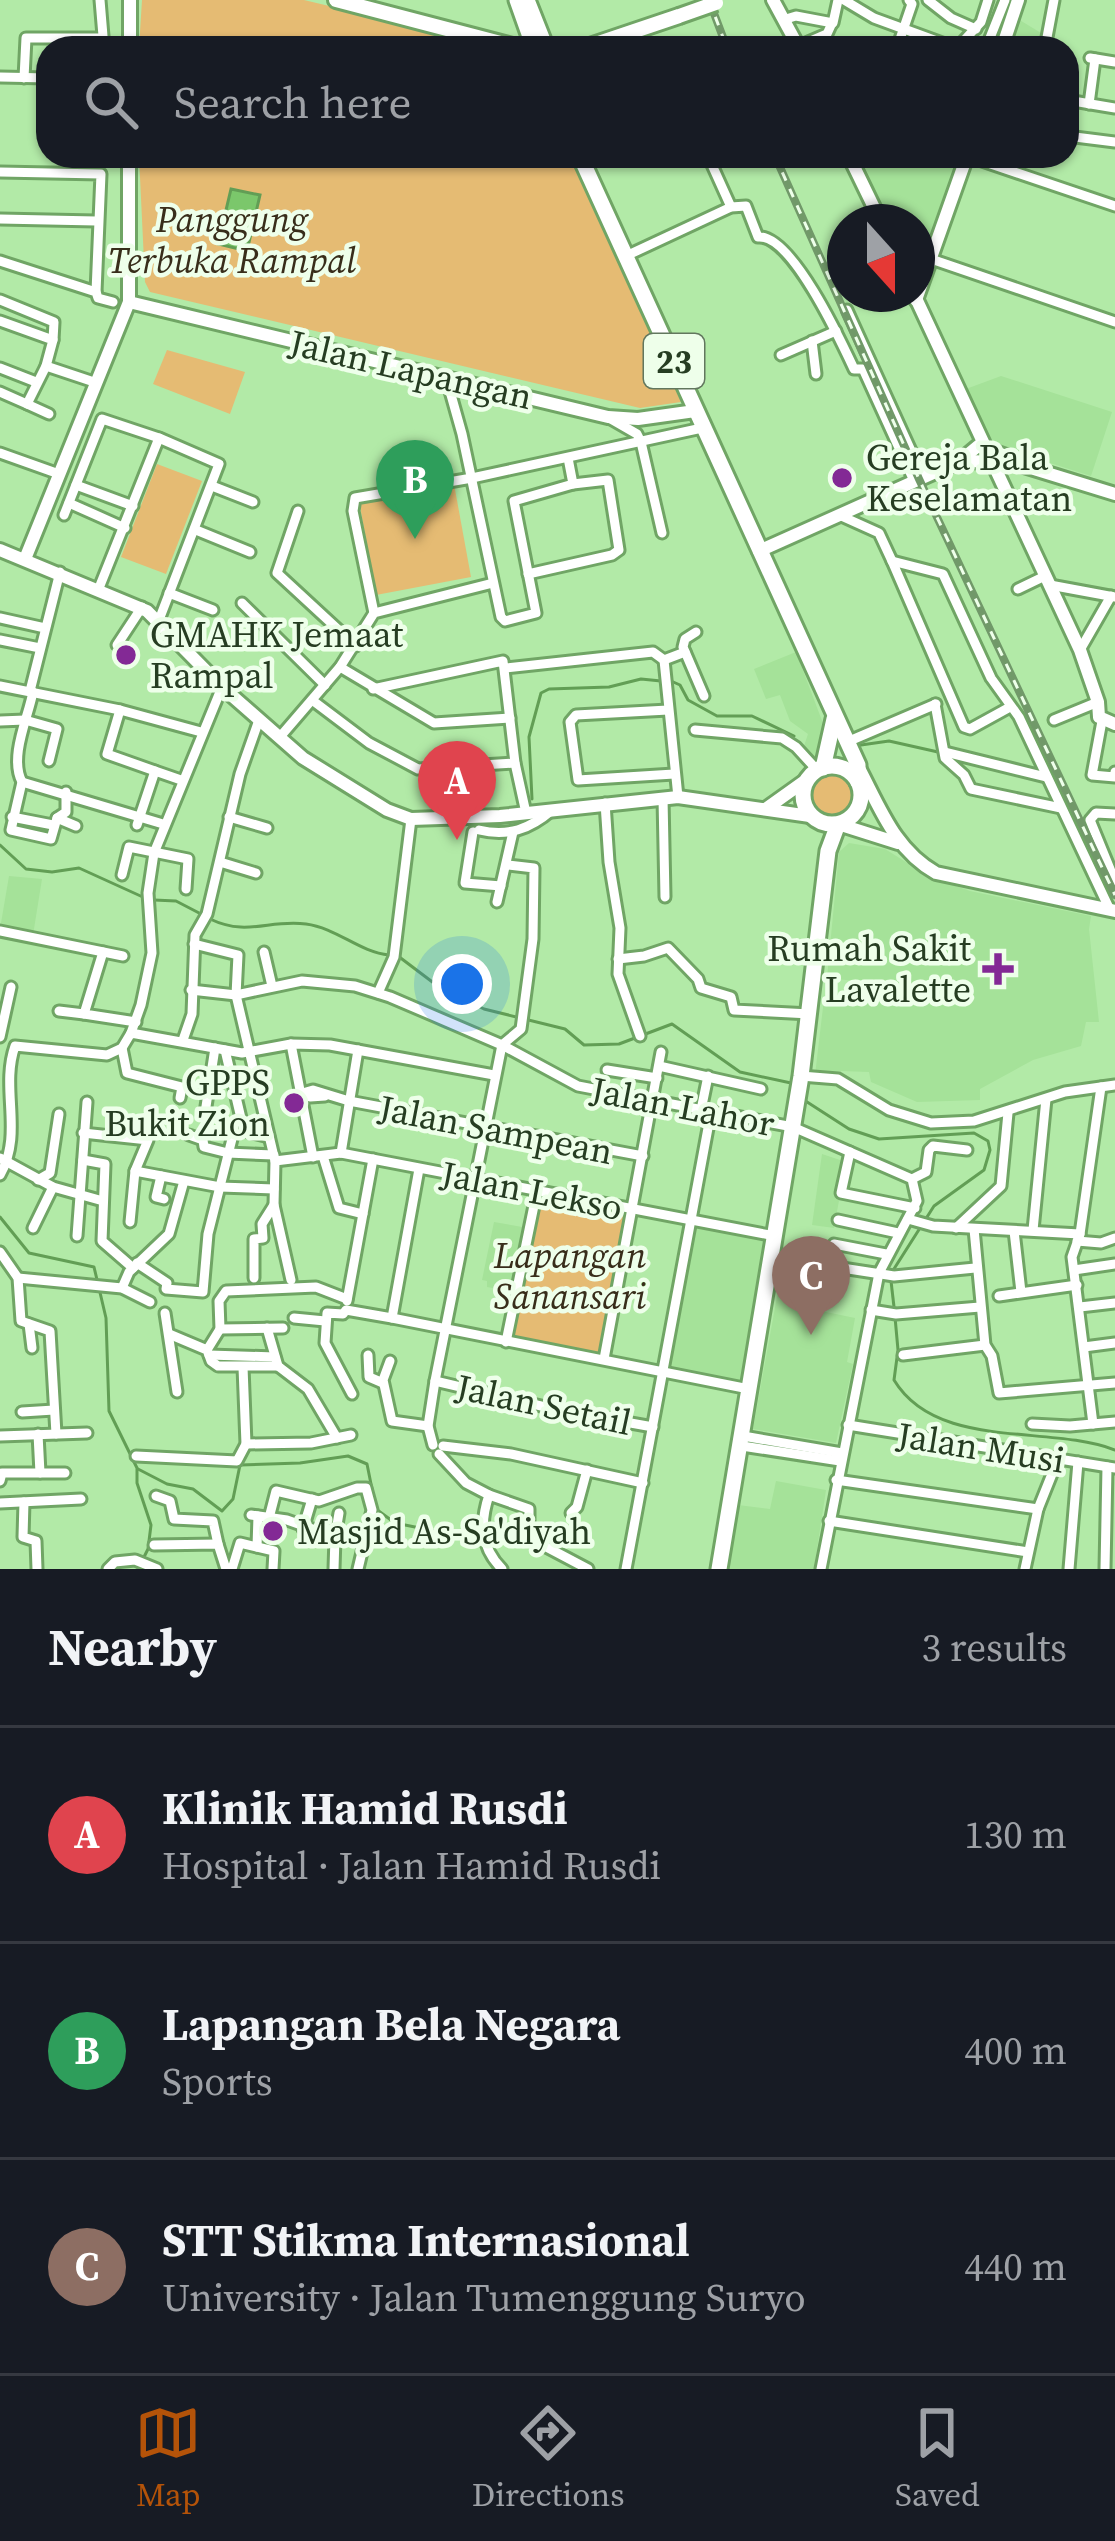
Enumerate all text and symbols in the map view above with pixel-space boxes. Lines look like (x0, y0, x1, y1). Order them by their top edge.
search box (36, 36, 1079, 168)
icon: search (78, 69, 144, 135)
text: Search here (174, 71, 411, 133)
park label: Panggung Terbuka Rampal (108, 195, 356, 285)
north arrow (827, 204, 935, 312)
street label: Jalan Lapangan (284, 318, 537, 421)
road number: 23 (644, 334, 704, 388)
place label: Gereja Bala Keselamatan (866, 433, 1072, 523)
pin: B (376, 440, 454, 539)
marker: Gereja Bala Keselamatan (829, 465, 855, 491)
place label: GMAHK Jemaat Rampal (150, 610, 404, 700)
marker: GMAHK Jemaat Rampal (113, 642, 139, 668)
pin: A (418, 741, 496, 840)
place label: Rumah Sakit Lavalette (767, 924, 971, 1014)
marker: Rumah Sakit Lavalette (982, 953, 1014, 985)
your location (432, 954, 492, 1014)
place label: GPPS Bukit Zion (104, 1058, 270, 1148)
street label: Jalan Lahor (586, 1065, 779, 1148)
street label: Jalan Sampean (374, 1083, 617, 1176)
marker: GPPS Bukit Zion (281, 1090, 307, 1116)
street label: Jalan Lekso (436, 1149, 627, 1232)
park label: Lapangan Sanansari (493, 1231, 646, 1321)
pin: C (772, 1236, 850, 1335)
street label: Jalan Setail (451, 1362, 636, 1447)
street label: Jalan Musi (893, 1410, 1068, 1485)
place label: Masjid As-Sa'diyah (297, 1507, 591, 1556)
marker: Masjid As-Sa'diyah (260, 1518, 286, 1544)
text: Nearby (48, 1612, 217, 1682)
text: 3 results (922, 1621, 1067, 1674)
text: Klinik Hamid Rusdi (162, 1777, 568, 1839)
text: A (74, 1808, 100, 1861)
text: 130 m (964, 1808, 1067, 1861)
text: Hospital · Jalan Hamid Rusdi (162, 1839, 661, 1892)
text: Lapangan Bela Negara (162, 1993, 620, 2055)
text: B (74, 2024, 100, 2077)
text: 400 m (964, 2024, 1067, 2077)
text: Sports (162, 2055, 273, 2108)
text: STT Stikma Internasional (162, 2209, 690, 2271)
text: C (75, 2240, 99, 2293)
text: 440 m (964, 2240, 1067, 2293)
text: University · Jalan Tumenggung Suryo (162, 2271, 806, 2324)
tab: Map (135, 2400, 201, 2517)
tab: Directions (472, 2400, 625, 2517)
tab: Saved (895, 2400, 980, 2517)

